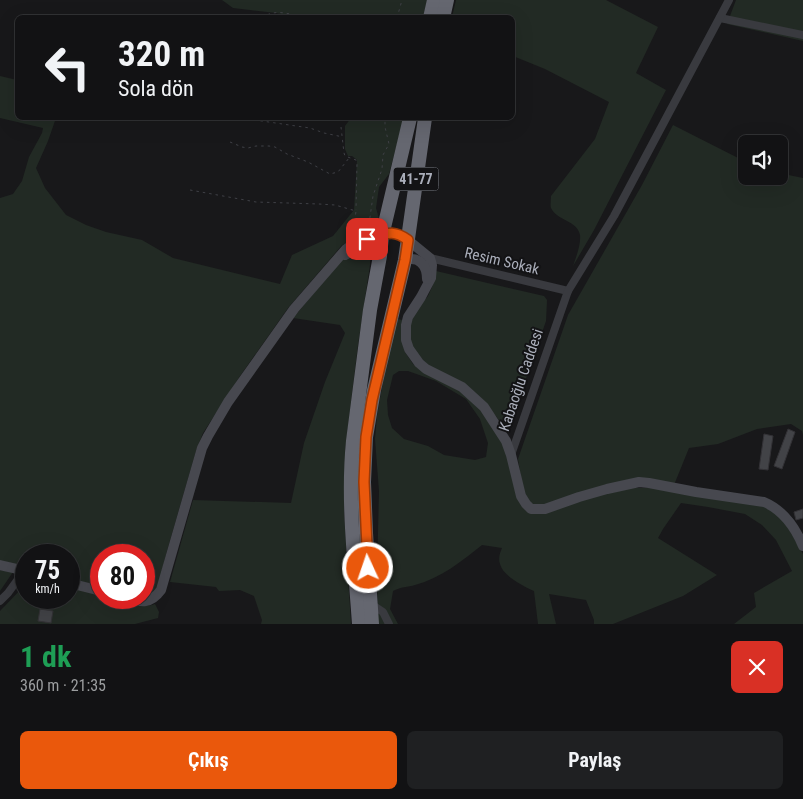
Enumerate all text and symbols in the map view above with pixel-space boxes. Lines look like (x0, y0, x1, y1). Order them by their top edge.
text: 320 m (118, 34, 205, 75)
icon: left (35, 35, 100, 100)
text: Sola dön (118, 76, 194, 101)
map controls (738, 135, 788, 185)
button: sound (738, 135, 788, 185)
road number: 41-77 (394, 168, 438, 190)
pin (346, 218, 388, 260)
icon: arrive (353, 225, 381, 253)
street label: Resim Sokak (463, 244, 541, 278)
street label: Kabaoğlu Caddesi (495, 327, 547, 433)
position arrow (341, 541, 393, 593)
speed limit sign: 80 (90, 544, 155, 609)
text: 75 (35, 556, 60, 585)
text: km/h (35, 582, 60, 596)
text: 1 dk (20, 639, 71, 674)
button: close (731, 641, 783, 693)
text: 360 m · 21:35 (20, 676, 106, 695)
button: Çıkış (20, 731, 397, 789)
button: Paylaş (407, 731, 783, 789)

